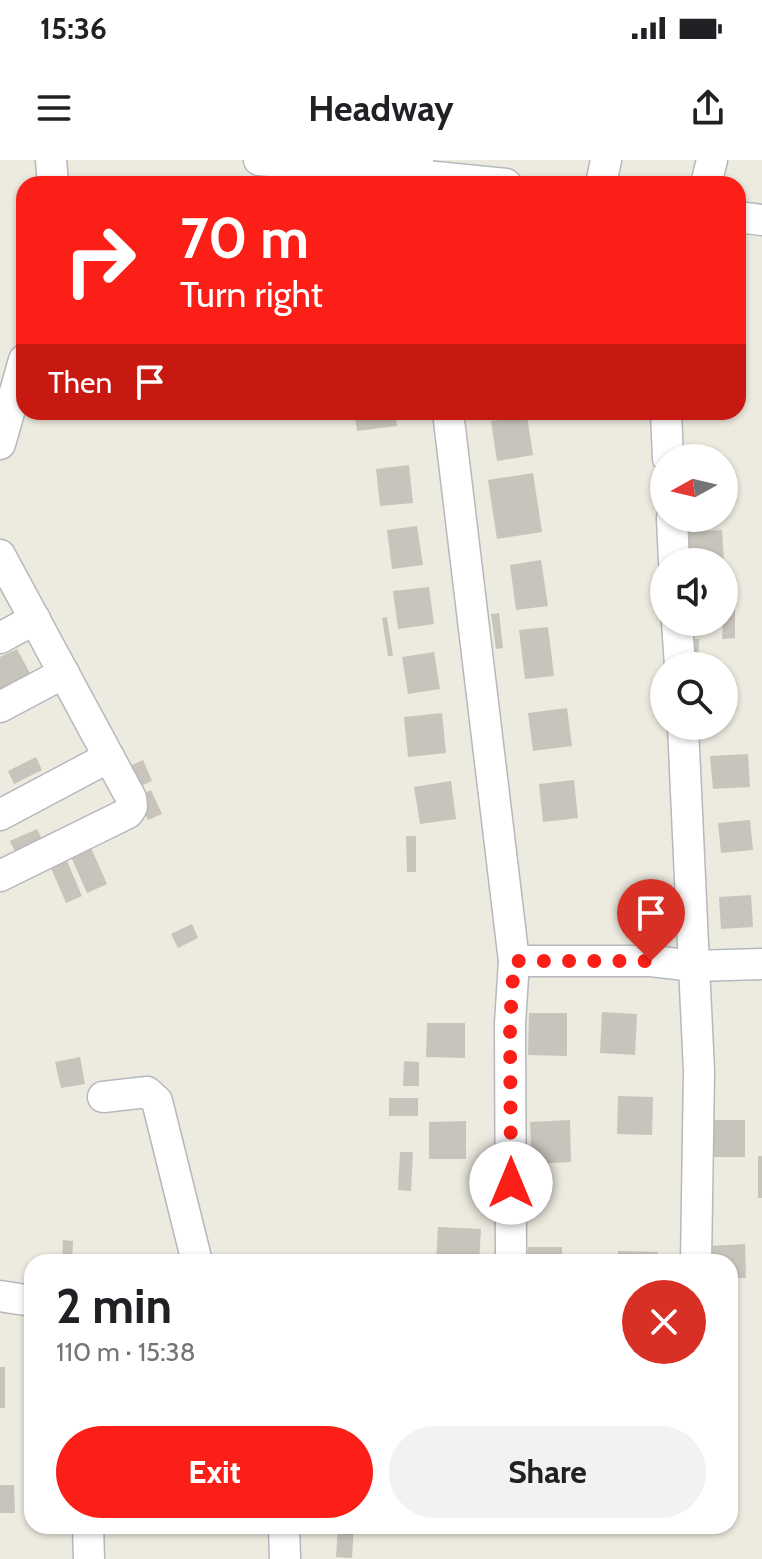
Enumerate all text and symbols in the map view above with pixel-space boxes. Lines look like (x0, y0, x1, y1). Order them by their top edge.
text: 15:36 (40, 10, 107, 47)
icon: menu (32, 86, 76, 130)
text: Headway (308, 86, 454, 130)
icon: share (686, 86, 730, 130)
text: 70 m (180, 204, 309, 272)
icon: right (48, 208, 152, 312)
text: Turn right (180, 272, 323, 316)
icon: arrive (128, 360, 172, 404)
text: Then (48, 364, 112, 401)
north arrow (650, 444, 738, 532)
map controls (650, 444, 738, 740)
button: sound (650, 548, 738, 636)
button: search (650, 652, 738, 740)
pin (617, 879, 685, 961)
icon: arrive (629, 891, 673, 935)
position arrow (469, 1141, 553, 1225)
text: 2 min (56, 1277, 172, 1335)
button: close (622, 1280, 706, 1364)
text: 110 m · 15:38 (56, 1336, 195, 1368)
button: Exit (56, 1426, 373, 1518)
button: Share (389, 1426, 706, 1518)

